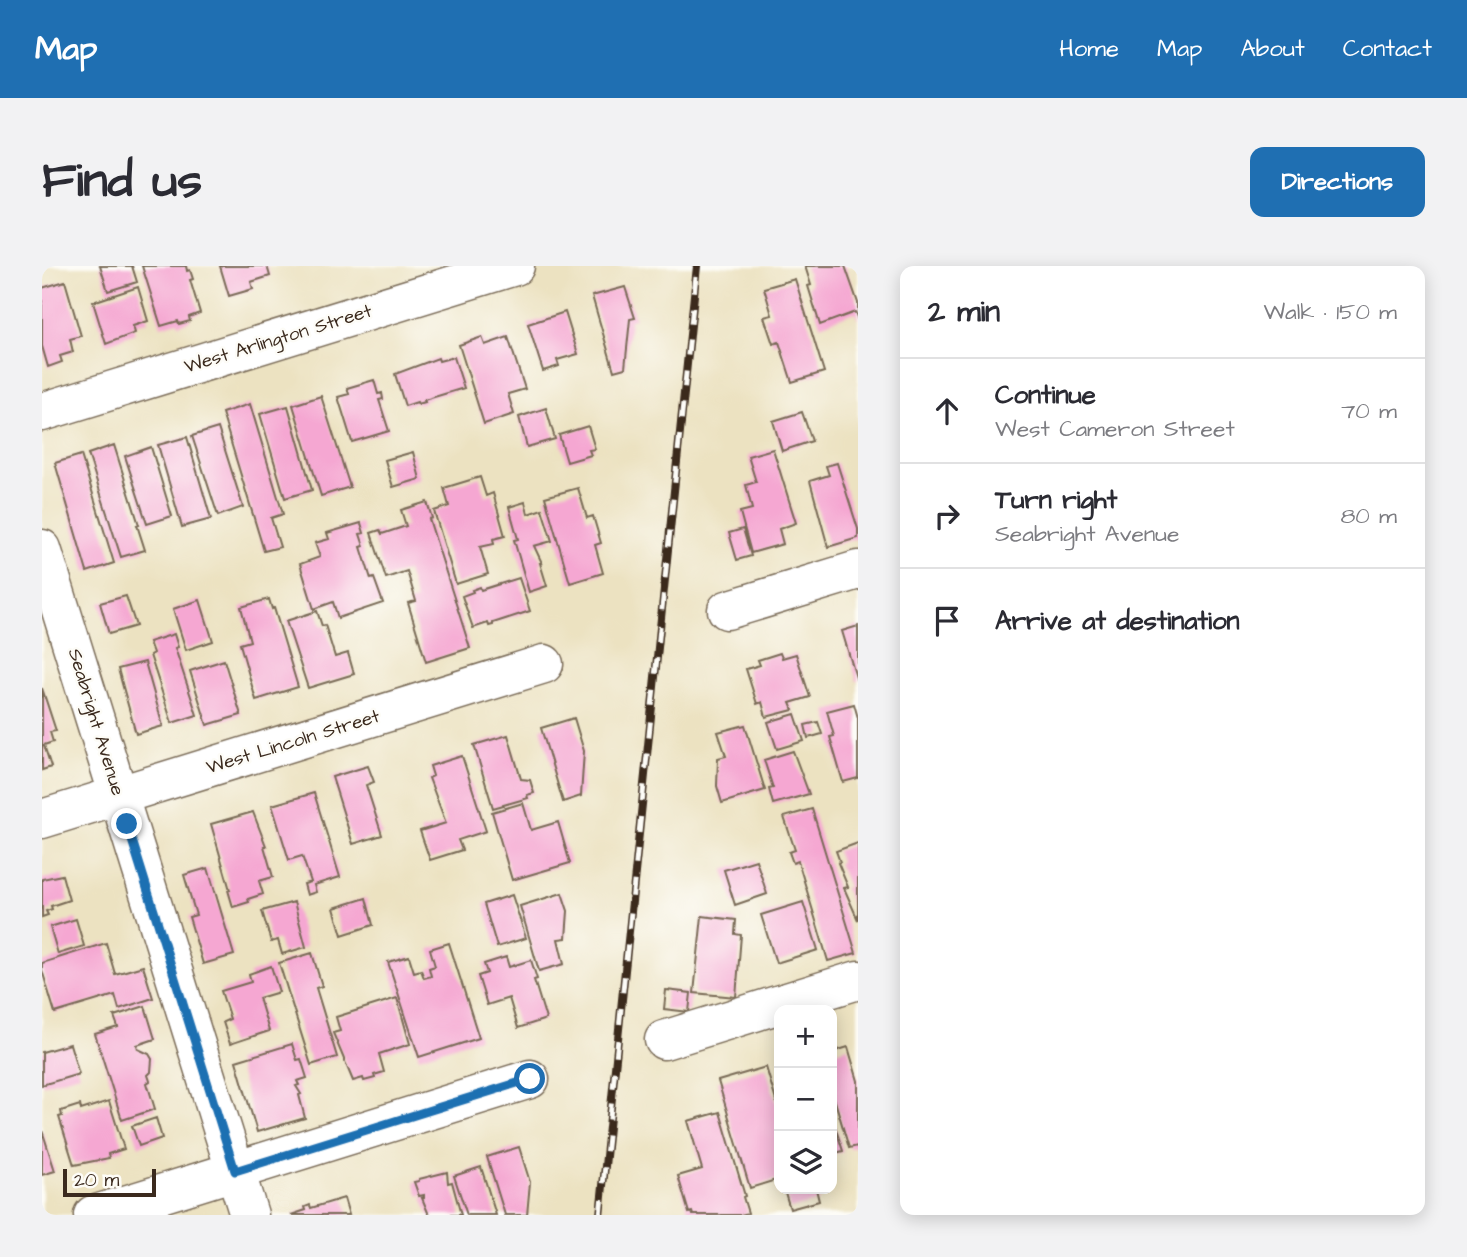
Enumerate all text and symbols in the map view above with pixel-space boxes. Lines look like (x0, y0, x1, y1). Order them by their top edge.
text: Map (35, 26, 97, 72)
text: Home (1059, 32, 1119, 66)
text: Map (1157, 32, 1202, 66)
text: About (1240, 32, 1305, 66)
text: Contact (1343, 32, 1432, 66)
button: Directions (1250, 147, 1425, 217)
text: Find us (42, 148, 202, 216)
text: 2 min (928, 291, 1000, 333)
text: Walk · 150 m (1263, 296, 1397, 328)
street label: West Arlington Street (181, 298, 376, 381)
text: Continue (995, 377, 1096, 413)
icon: ahead (928, 392, 966, 430)
text: 70 m (1341, 395, 1397, 427)
text: West Cameron Street (995, 413, 1235, 445)
text: Turn right (995, 482, 1117, 518)
icon: right (928, 497, 966, 535)
text: 80 m (1340, 500, 1397, 532)
text: Seabright Avenue (995, 518, 1180, 550)
icon: arrive (928, 602, 966, 640)
text: Arrive at destination (995, 603, 1240, 639)
street label: Seabright Avenue (60, 645, 131, 799)
street label: West Lincoln Street (203, 703, 383, 781)
route end (111, 808, 142, 839)
map controls (774, 1005, 837, 1194)
button: + (774, 1005, 837, 1068)
route start (514, 1063, 545, 1094)
button: − (774, 1068, 837, 1131)
button: layers (774, 1131, 837, 1194)
scale bar (63, 1166, 156, 1198)
text: 20 m (74, 1167, 119, 1194)

